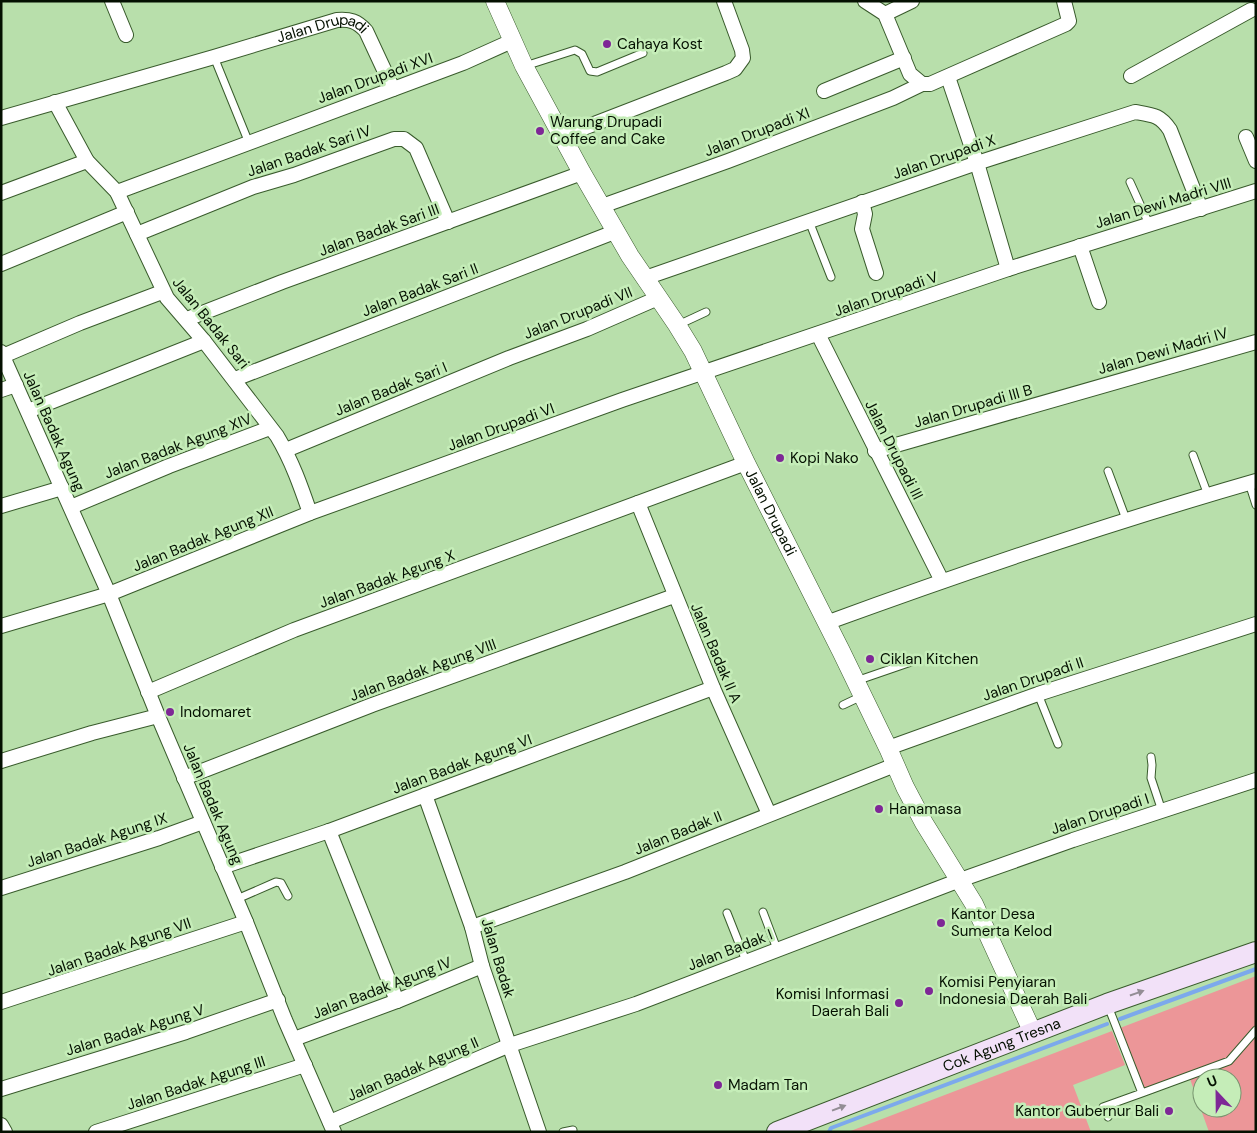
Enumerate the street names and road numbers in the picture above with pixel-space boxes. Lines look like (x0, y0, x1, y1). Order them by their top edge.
street label: Jalan Drupadi (274, 10, 373, 48)
street label: Jalan Drupadi XVI (315, 48, 435, 108)
street label: Jalan Drupadi XI (701, 103, 813, 161)
street label: Jalan Badak Sari IV (244, 120, 374, 182)
street label: Jalan Drupadi X (890, 130, 998, 184)
street label: Jalan Dewi Madri VIII (1093, 173, 1233, 233)
street label: Jalan Badak Sari III (316, 199, 442, 261)
street label: Jalan Badak Sari II (359, 259, 481, 321)
street label: Jalan Drupadi V (831, 267, 941, 321)
street label: Jalan Badak Sari (168, 273, 254, 373)
street label: Jalan Drupadi VII (521, 282, 635, 344)
street label: Jalan Dewi Madri IV (1096, 323, 1230, 379)
street label: Jalan Badak Sari I (332, 357, 450, 421)
street label: Jalan Badak Agung (18, 368, 90, 494)
street label: Jalan Drupadi III B (911, 380, 1035, 432)
street label: Jalan Drupadi III (860, 397, 928, 503)
street label: Jalan Drupadi VI (445, 398, 557, 456)
street label: Jalan Badak Agung XIV (101, 409, 255, 483)
street label: Jalan Drupadi (741, 465, 801, 559)
street label: Jalan Badak Agung XII (130, 502, 276, 576)
street label: Jalan Badak Agung X (316, 545, 458, 613)
street label: Jalan Badak II A (686, 600, 746, 706)
street label: Jalan Badak Agung VIII (347, 634, 499, 706)
street label: Jalan Drupadi II (980, 652, 1086, 706)
street label: Jalan Badak Agung VI (389, 729, 535, 799)
street label: Jalan Badak Agung (178, 740, 248, 868)
street label: Jalan Drupadi I (1048, 789, 1152, 839)
street label: Jalan Badak II (631, 806, 725, 860)
street label: Jalan Badak Agung IX (24, 808, 170, 872)
street label: Jalan Badak Agung VII (44, 913, 194, 981)
street label: Jalan Badak (476, 916, 520, 1001)
street label: Jalan Badak I (685, 925, 775, 975)
street label: Jalan Badak Agung IV (310, 952, 454, 1024)
street label: Jalan Badak Agung V (63, 999, 207, 1061)
street label: Cok Agung Tresna (940, 1013, 1064, 1077)
street label: Jalan Badak Agung II (344, 1032, 482, 1106)
street label: Jalan Badak Agung III (124, 1051, 268, 1115)

